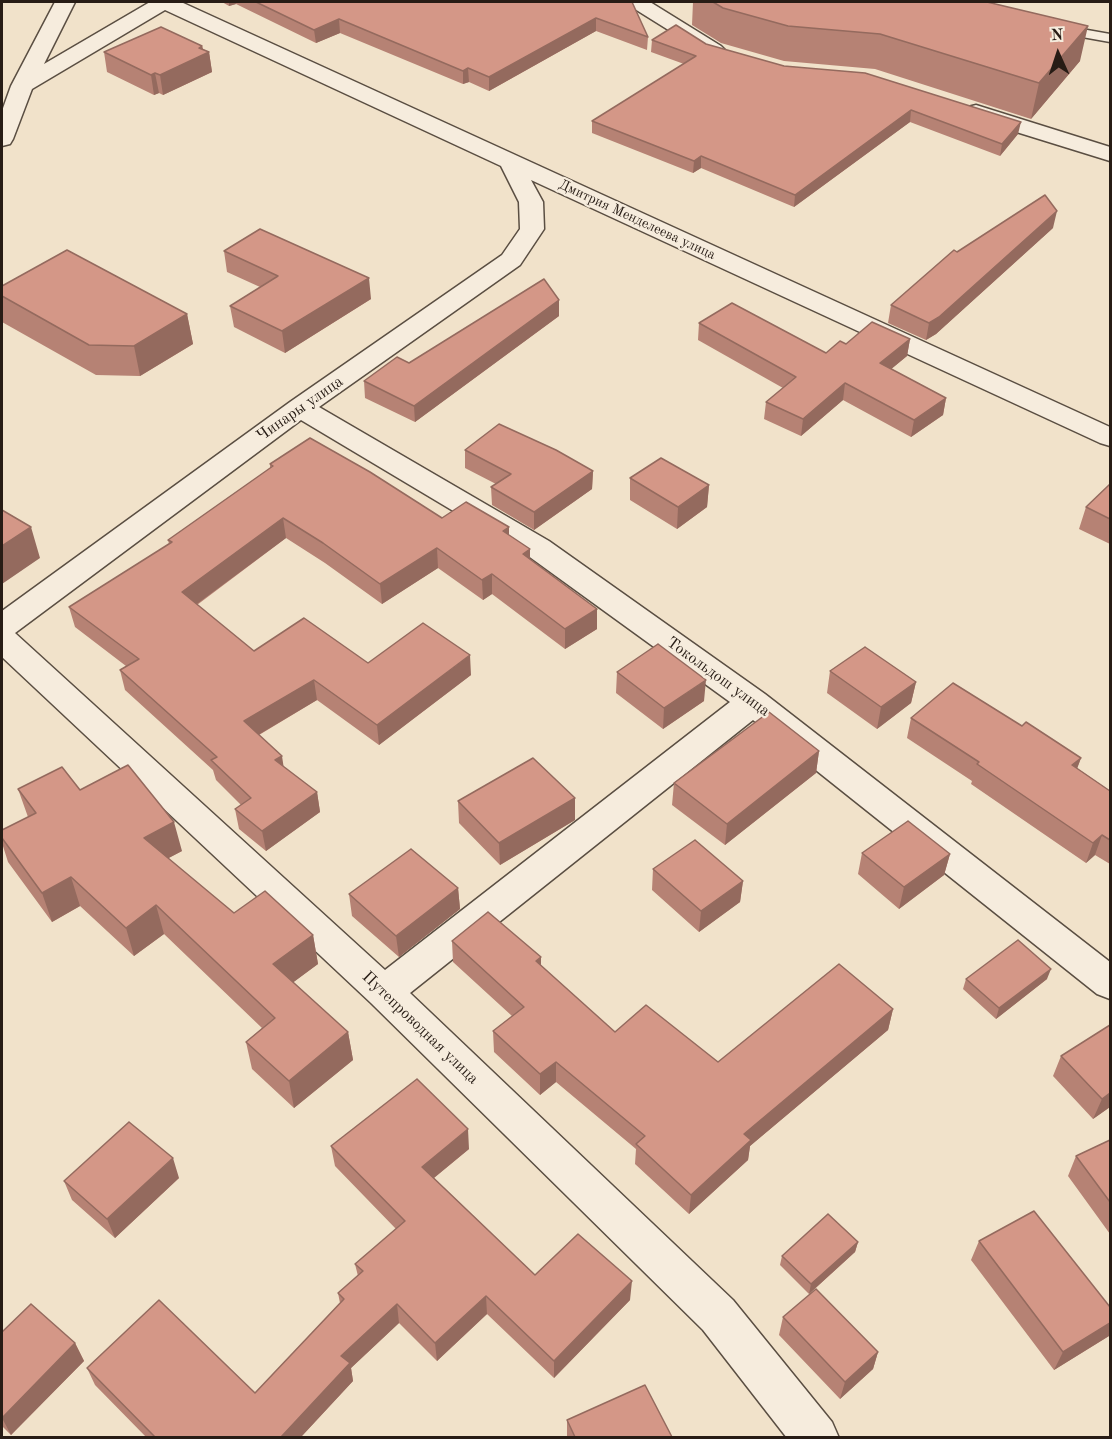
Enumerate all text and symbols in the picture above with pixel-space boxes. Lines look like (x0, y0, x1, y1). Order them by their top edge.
north arrow (1028, 24, 1088, 84)
text: N (1051, 28, 1064, 44)
street label: Дмитрия Менделеева улица (556, 176, 718, 264)
street label: Чинары улица (253, 372, 347, 446)
street label: Токольдош улица (663, 633, 773, 721)
street label: Путепроводная улица (358, 967, 482, 1089)

